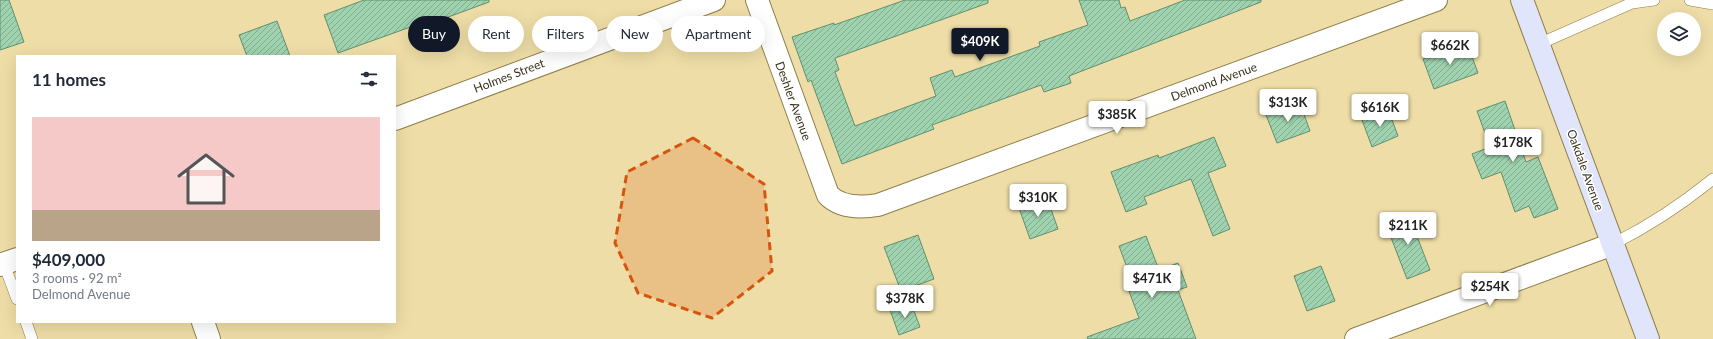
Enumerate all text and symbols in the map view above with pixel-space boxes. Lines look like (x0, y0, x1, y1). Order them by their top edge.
map controls (1657, 12, 1701, 56)
button: layers (1657, 12, 1701, 56)
chip: Buy (408, 16, 460, 52)
chip: Rent (468, 16, 524, 52)
chip: Filters (532, 16, 598, 52)
chip: New (606, 16, 663, 52)
chip: Apartment (671, 16, 765, 52)
pin: $409K (952, 28, 1008, 62)
pin: $662K (1422, 32, 1478, 66)
text: $409K (960, 33, 1000, 49)
text: $662K (1430, 37, 1470, 53)
street label: Holmes Street (471, 55, 547, 96)
street label: Deshler Avenue (772, 59, 815, 142)
street label: Delmond Avenue (1169, 59, 1259, 104)
icon: filters (358, 68, 380, 90)
text: 11 homes (32, 69, 106, 90)
pin: $313K (1260, 89, 1316, 123)
text: $313K (1268, 94, 1308, 110)
pin: $616K (1352, 94, 1408, 128)
text: $616K (1360, 99, 1400, 115)
pin: $385K (1089, 101, 1145, 135)
text: $385K (1097, 106, 1137, 122)
street label: Oakdale Avenue (1564, 127, 1607, 213)
pin: $178K (1485, 129, 1541, 163)
text: $178K (1493, 134, 1533, 150)
icon: home (170, 143, 242, 215)
pin: $310K (1010, 184, 1066, 218)
text: $310K (1018, 189, 1058, 205)
pin: $211K (1380, 212, 1436, 246)
text: $211K (1388, 217, 1428, 233)
text: $409,000 (32, 249, 105, 270)
pin: $471K (1124, 265, 1180, 299)
text: 3 rooms · 92 m² (32, 270, 122, 286)
text: $471K (1132, 270, 1172, 286)
pin: $254K (1462, 273, 1518, 307)
text: $254K (1470, 278, 1510, 294)
pin: $378K (877, 285, 933, 319)
text: Delmond Avenue (32, 286, 130, 302)
text: $378K (885, 290, 925, 306)

